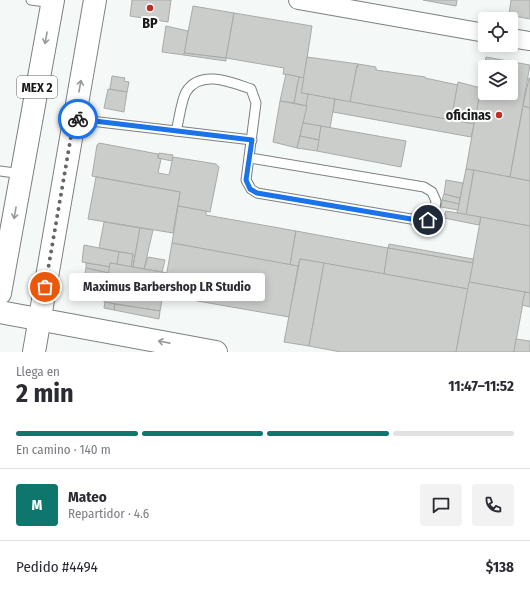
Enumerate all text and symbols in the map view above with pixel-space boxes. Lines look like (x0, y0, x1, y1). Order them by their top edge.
marker: BP (145, 3, 155, 13)
map controls (478, 12, 518, 100)
button: locate (478, 12, 518, 52)
place label: BP (142, 15, 158, 32)
one-way arrow (42, 31, 50, 44)
button: layers (478, 60, 518, 100)
road number: MEX 2 (17, 76, 57, 98)
one-way arrow (76, 80, 84, 93)
courier (58, 99, 98, 139)
place label: oficinas (446, 107, 491, 124)
icon: bike (67, 108, 89, 130)
marker: oficinas (494, 110, 504, 120)
pin (411, 203, 445, 237)
one-way arrow (10, 206, 18, 219)
icon: home (417, 209, 439, 231)
pin (28, 270, 62, 304)
callout: Maximus Barbershop LR Studio (69, 273, 265, 301)
icon: bag (34, 276, 56, 298)
text: Maximus Barbershop LR Studio (83, 279, 251, 294)
one-way arrow (158, 338, 171, 346)
text: Llega en (16, 364, 60, 379)
text: 11:47–11:52 (448, 377, 514, 395)
text: 2 min (16, 378, 74, 409)
text: En camino · 140 m (16, 442, 111, 457)
button: chat (420, 484, 462, 526)
button: phone (472, 484, 514, 526)
text: Mateo (68, 488, 107, 506)
text: M (32, 496, 42, 514)
text: Repartidor · 4.6 (68, 506, 149, 521)
text: Pedido #4494 (16, 558, 98, 576)
text: $138 (486, 558, 514, 576)

